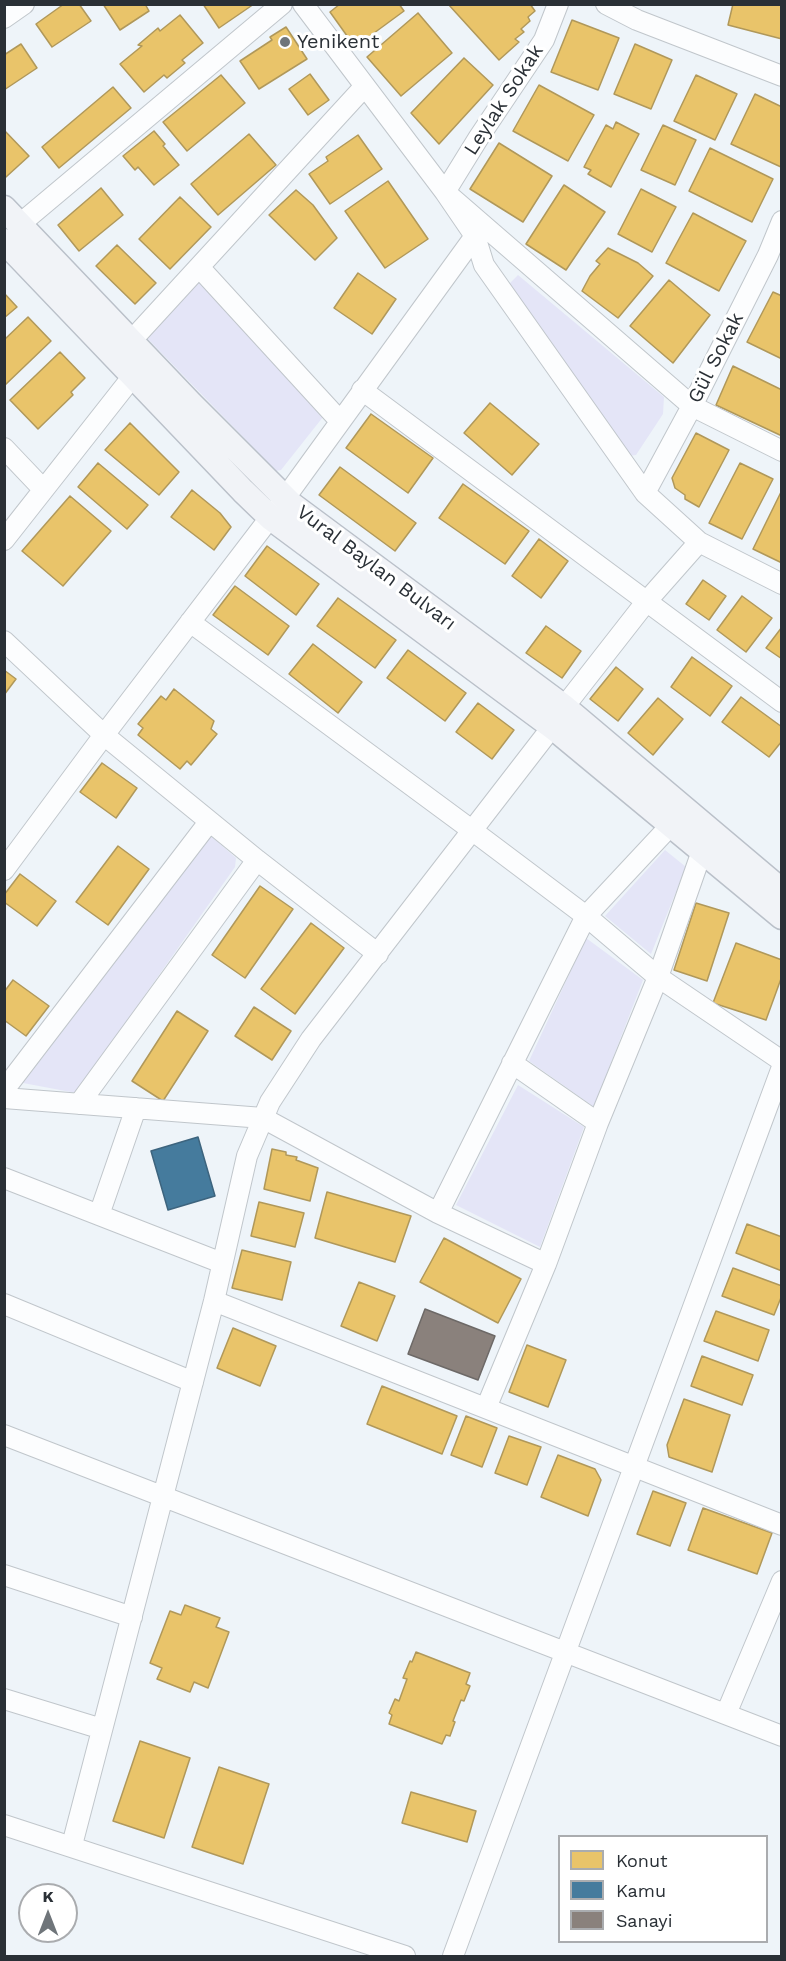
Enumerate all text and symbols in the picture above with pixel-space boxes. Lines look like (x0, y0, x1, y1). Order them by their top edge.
place label: Yenikent (297, 30, 379, 54)
marker: Yenikent (278, 35, 292, 49)
street label: Leylak Sokak (459, 40, 549, 160)
street label: Gül Sokak (683, 309, 749, 407)
street label: Vural Baylan Bulvarı (291, 500, 461, 636)
legend (558, 1835, 768, 1943)
text: Konut (616, 1850, 668, 1871)
text: Kamu (616, 1880, 666, 1901)
north arrow (18, 1883, 78, 1943)
text: K (42, 1887, 54, 1906)
text: Sanayi (616, 1910, 672, 1931)

